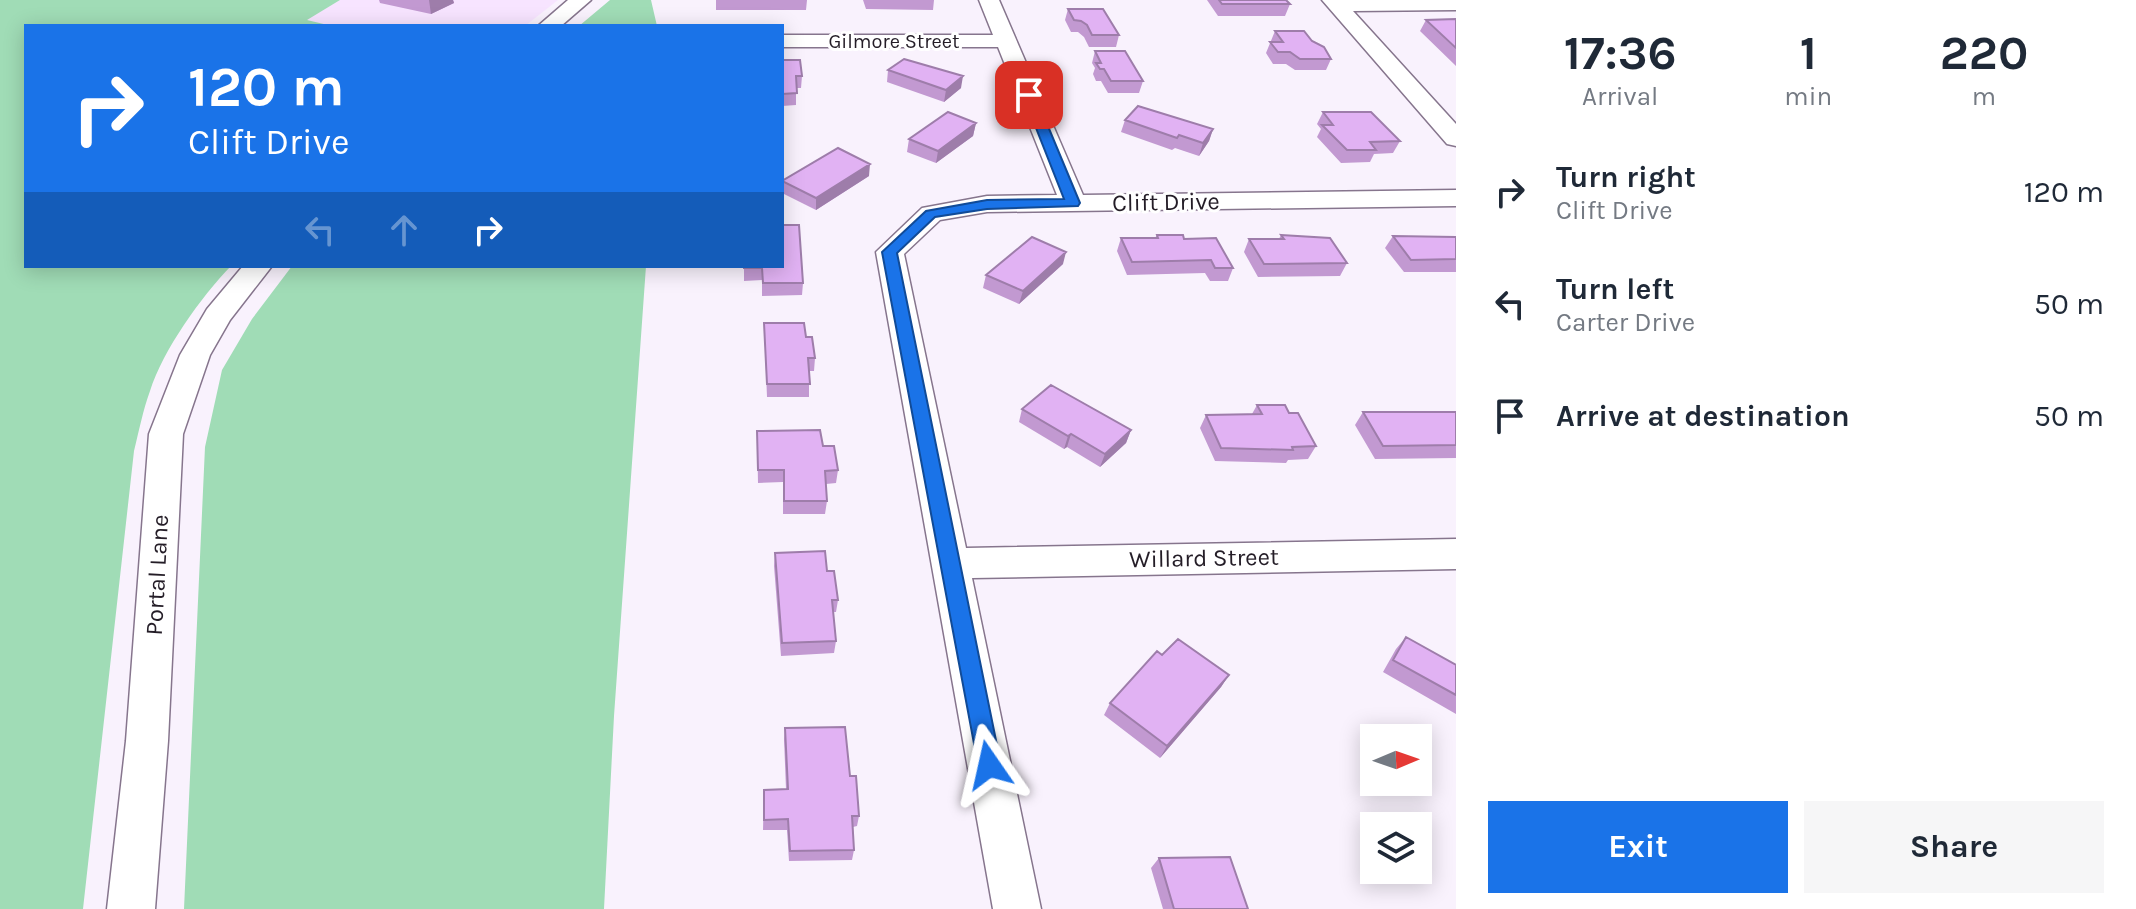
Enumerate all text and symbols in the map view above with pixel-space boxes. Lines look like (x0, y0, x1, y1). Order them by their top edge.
text: 17:36 (1564, 25, 1677, 81)
text: 1 (1800, 25, 1817, 81)
text: 220 (1940, 25, 2028, 81)
street label: Gilmore Street (828, 30, 960, 53)
text: 120 m (188, 54, 345, 119)
icon: right (56, 56, 160, 160)
pin (995, 61, 1063, 129)
icon: arrive (1007, 73, 1051, 117)
text: Arrival (1582, 81, 1658, 112)
text: min (1784, 81, 1832, 112)
text: m (1972, 81, 1996, 112)
text: Clift Drive (188, 121, 349, 163)
text: Turn right (1556, 159, 1696, 195)
icon: right (1488, 170, 1532, 214)
text: 120 m (2024, 174, 2104, 210)
street label: Clift Drive (1112, 187, 1220, 217)
text: Clift Drive (1556, 195, 1673, 226)
icon: left (298, 208, 342, 252)
icon: ahead (382, 208, 426, 252)
icon: right (466, 208, 510, 252)
text: Turn left (1556, 271, 1674, 307)
icon: left (1488, 282, 1532, 326)
text: 50 m (2034, 286, 2104, 322)
text: Carter Drive (1556, 307, 1695, 338)
icon: arrive (1488, 394, 1532, 438)
text: Arrive at destination (1556, 398, 1850, 434)
text: 50 m (2034, 398, 2104, 434)
street label: Portal Lane (140, 514, 174, 636)
street label: Willard Street (1129, 543, 1279, 573)
position arrow (947, 723, 1031, 807)
north arrow (1360, 724, 1432, 796)
map controls (1360, 724, 1432, 884)
button: Exit (1488, 801, 1788, 893)
button: Share (1804, 801, 2104, 893)
button: layers (1360, 812, 1432, 884)

